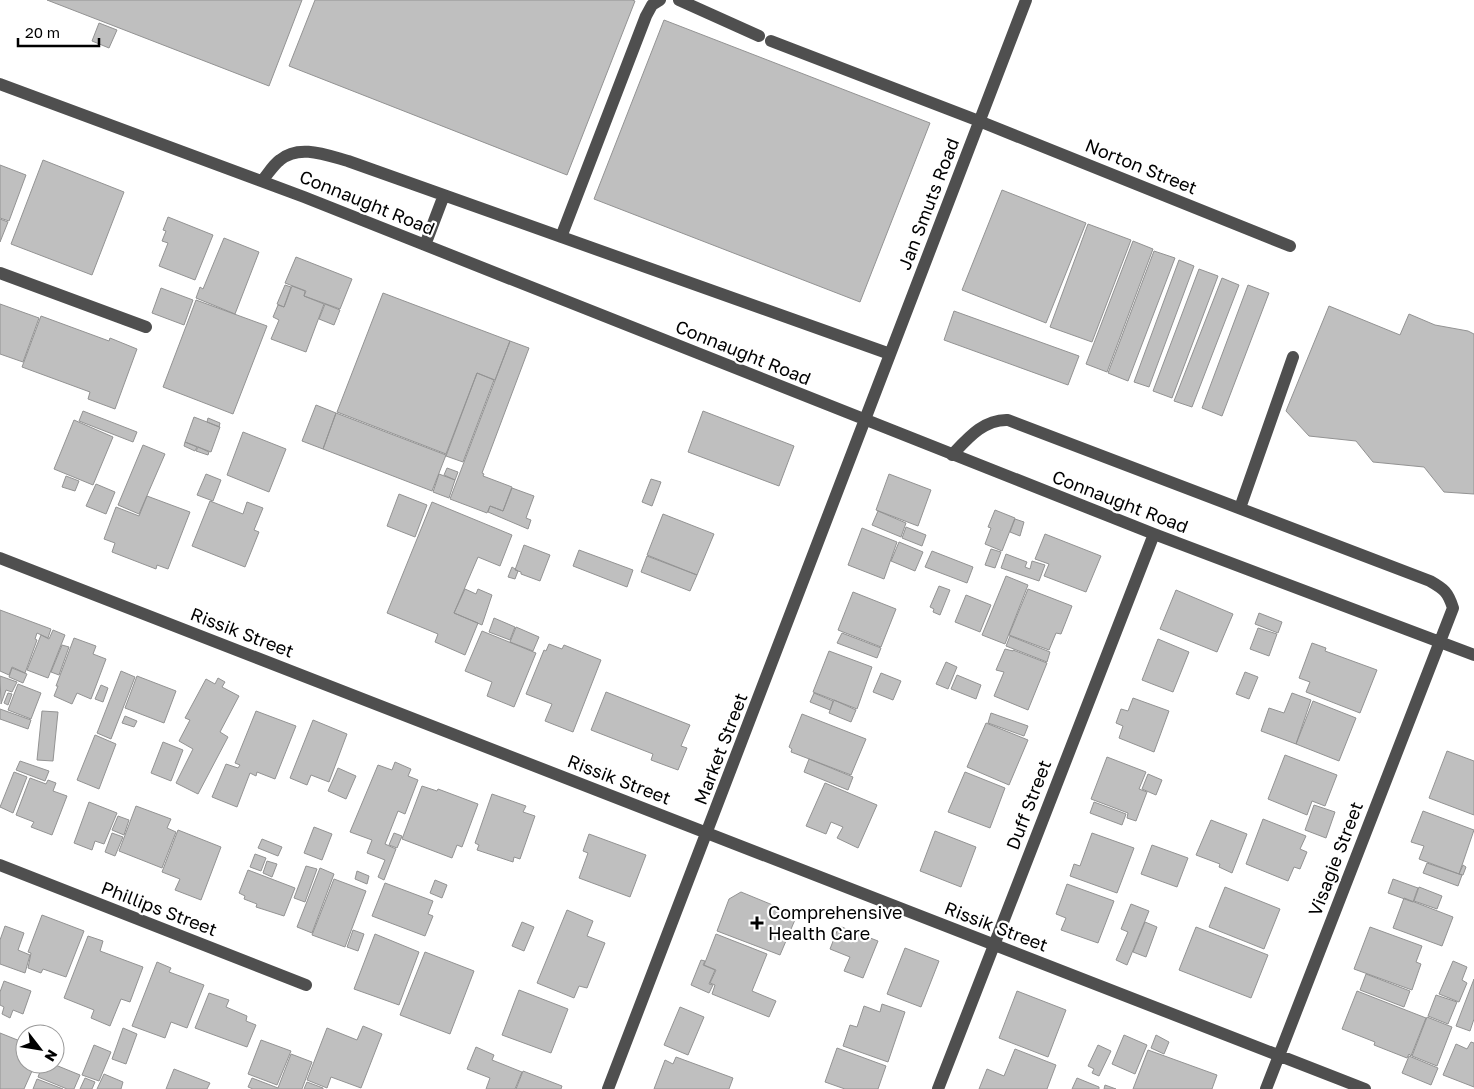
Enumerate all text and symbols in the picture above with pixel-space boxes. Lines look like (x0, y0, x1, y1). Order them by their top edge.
scale bar (18, 15, 99, 47)
text: 20 m (25, 23, 60, 41)
street label: Norton Street (1082, 134, 1201, 199)
street label: Jan Smuts Road (893, 135, 963, 273)
street label: Connaught Road (296, 165, 438, 239)
street label: Connaught Road (672, 315, 814, 389)
street label: Connaught Road (1049, 465, 1192, 537)
street label: Rissik Street (188, 602, 297, 662)
street label: Market Street (689, 690, 751, 808)
street label: Rissik Street (565, 749, 674, 809)
street label: Duff Street (1001, 757, 1055, 853)
street label: Visagie Street (1303, 798, 1367, 919)
street label: Phillips Street (98, 876, 220, 940)
street label: Rissik Street (942, 896, 1051, 956)
place label: Comprehensive Health Care (768, 901, 902, 944)
marker: Comprehensive Health Care (750, 916, 764, 930)
north arrow (15, 1024, 65, 1074)
text: N (42, 1047, 62, 1065)

